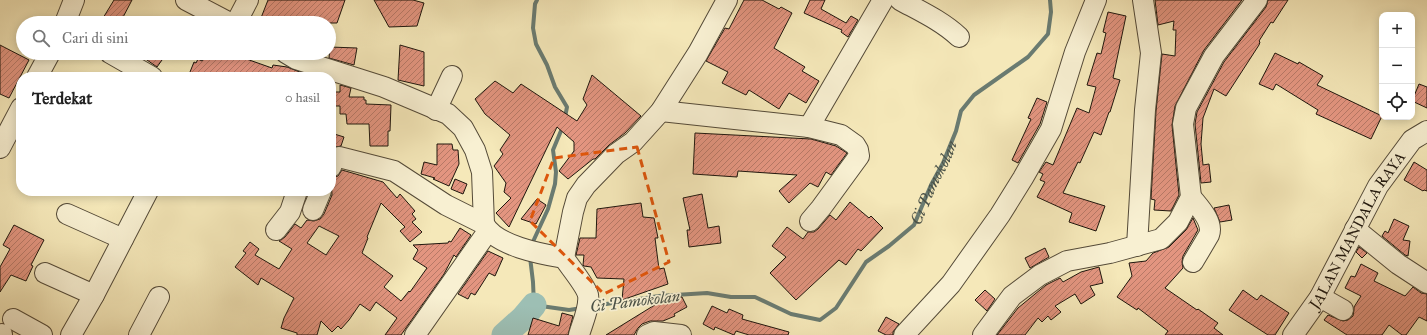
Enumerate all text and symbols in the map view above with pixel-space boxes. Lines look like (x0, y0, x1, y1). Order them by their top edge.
map controls (1379, 12, 1415, 120)
button: + (1379, 12, 1415, 48)
search box (16, 16, 336, 60)
icon: search (30, 27, 52, 49)
text: Cari di sini (62, 29, 128, 47)
button: − (1379, 48, 1415, 84)
button: locate (1379, 84, 1415, 120)
text: Terdekat (32, 88, 92, 109)
text: 0 hasil (285, 90, 320, 106)
water label: Ci Pamokolan (906, 137, 961, 227)
street label: JALAN MANDALA RAYA (1304, 148, 1409, 315)
water label: Ci Pamokolan (589, 286, 682, 316)

